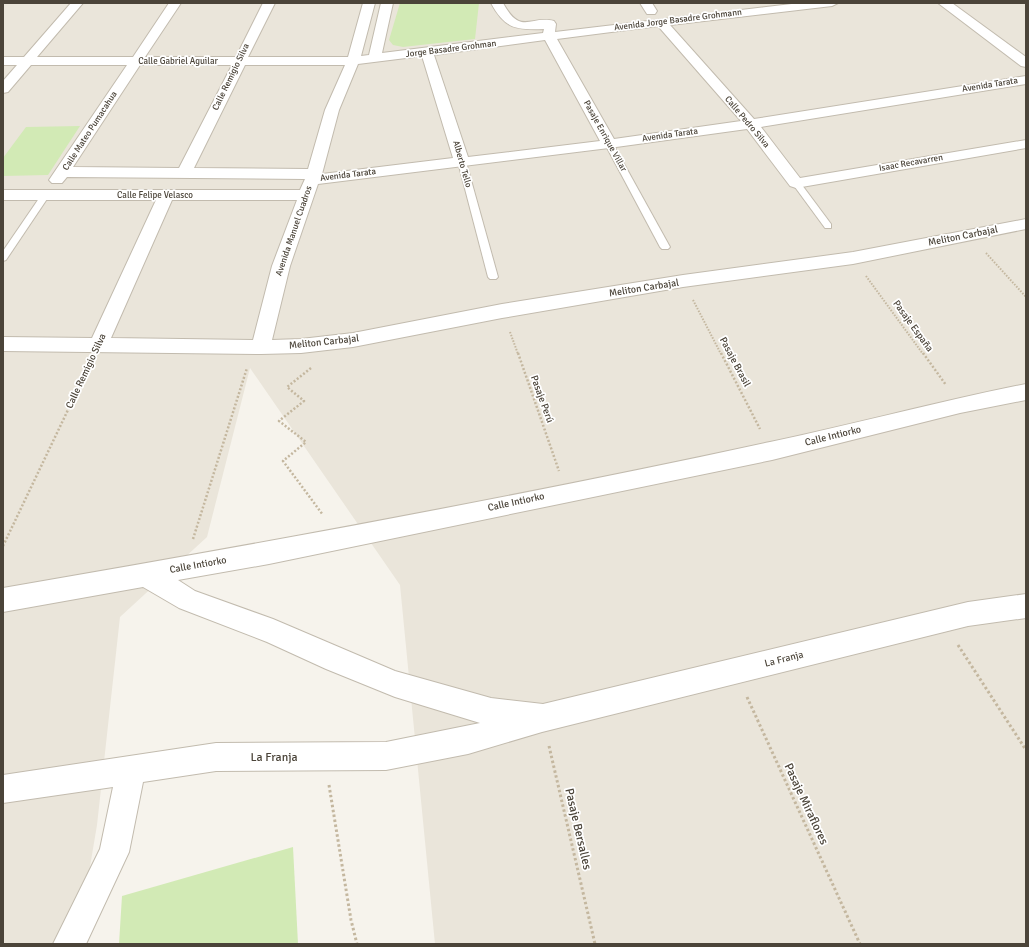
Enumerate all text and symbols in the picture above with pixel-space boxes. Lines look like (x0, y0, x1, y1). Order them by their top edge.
street label: Avenida Jorge Basadre Grohmann (613, 7, 743, 33)
street label: Jorge Basadre Grohman (405, 38, 497, 60)
street label: Calle Remigio Silva (210, 41, 252, 112)
street label: Calle Gabriel Aguilar (138, 56, 219, 67)
street label: Avenida Tarata (961, 75, 1019, 95)
street label: Calle Mateo Pumacahua (60, 89, 120, 173)
street label: Calle Pedro Silva (722, 94, 772, 150)
street label: Pasaje Enrique Villar (581, 98, 629, 174)
street label: Avenida Tarata (641, 126, 699, 144)
street label: Alberto Tello (450, 139, 474, 189)
street label: Isaac Recavarren (878, 152, 944, 174)
street label: Avenida Tarata (319, 166, 377, 184)
street label: Avenida Manuel Cuadros (273, 184, 315, 278)
street label: Calle Felipe Velasco (117, 190, 193, 201)
street label: Meliton Carbajal (927, 223, 999, 249)
street label: Meliton Carbajal (608, 277, 680, 299)
street label: Pasaje España (890, 298, 936, 354)
street label: Calle Remigio Silva (63, 332, 109, 410)
street label: Meliton Carbajal (288, 332, 360, 352)
street label: Pasaje Brasil (717, 335, 753, 389)
street label: Pasaje Perú (528, 374, 556, 424)
street label: Calle Intiorko (804, 423, 862, 449)
street label: Calle Intiorko (487, 490, 545, 514)
street label: Calle Intiorko (169, 554, 227, 576)
street label: La Franja (763, 648, 805, 670)
street label: La Franja (250, 750, 298, 765)
street label: Pasaje Miraflores (781, 761, 831, 847)
street label: Pasaje Bersalles (561, 787, 595, 871)

